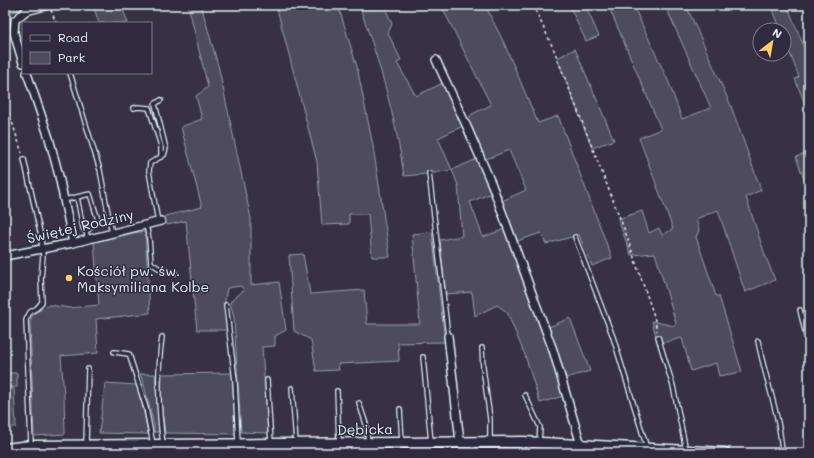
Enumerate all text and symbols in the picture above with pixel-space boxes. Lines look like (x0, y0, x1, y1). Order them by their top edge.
legend (22, 22, 152, 74)
north arrow (752, 22, 792, 62)
text: N (770, 24, 785, 42)
text: Road (58, 29, 88, 45)
text: Park (58, 49, 85, 65)
street label: Świętej Rodziny (25, 204, 135, 248)
place label: Kościół pw. św. Maksymiliana Kolbe (77, 261, 209, 296)
marker: Kościół pw. św. Maksymiliana Kolbe (64, 273, 74, 283)
street label: Dębicka (337, 419, 393, 439)

